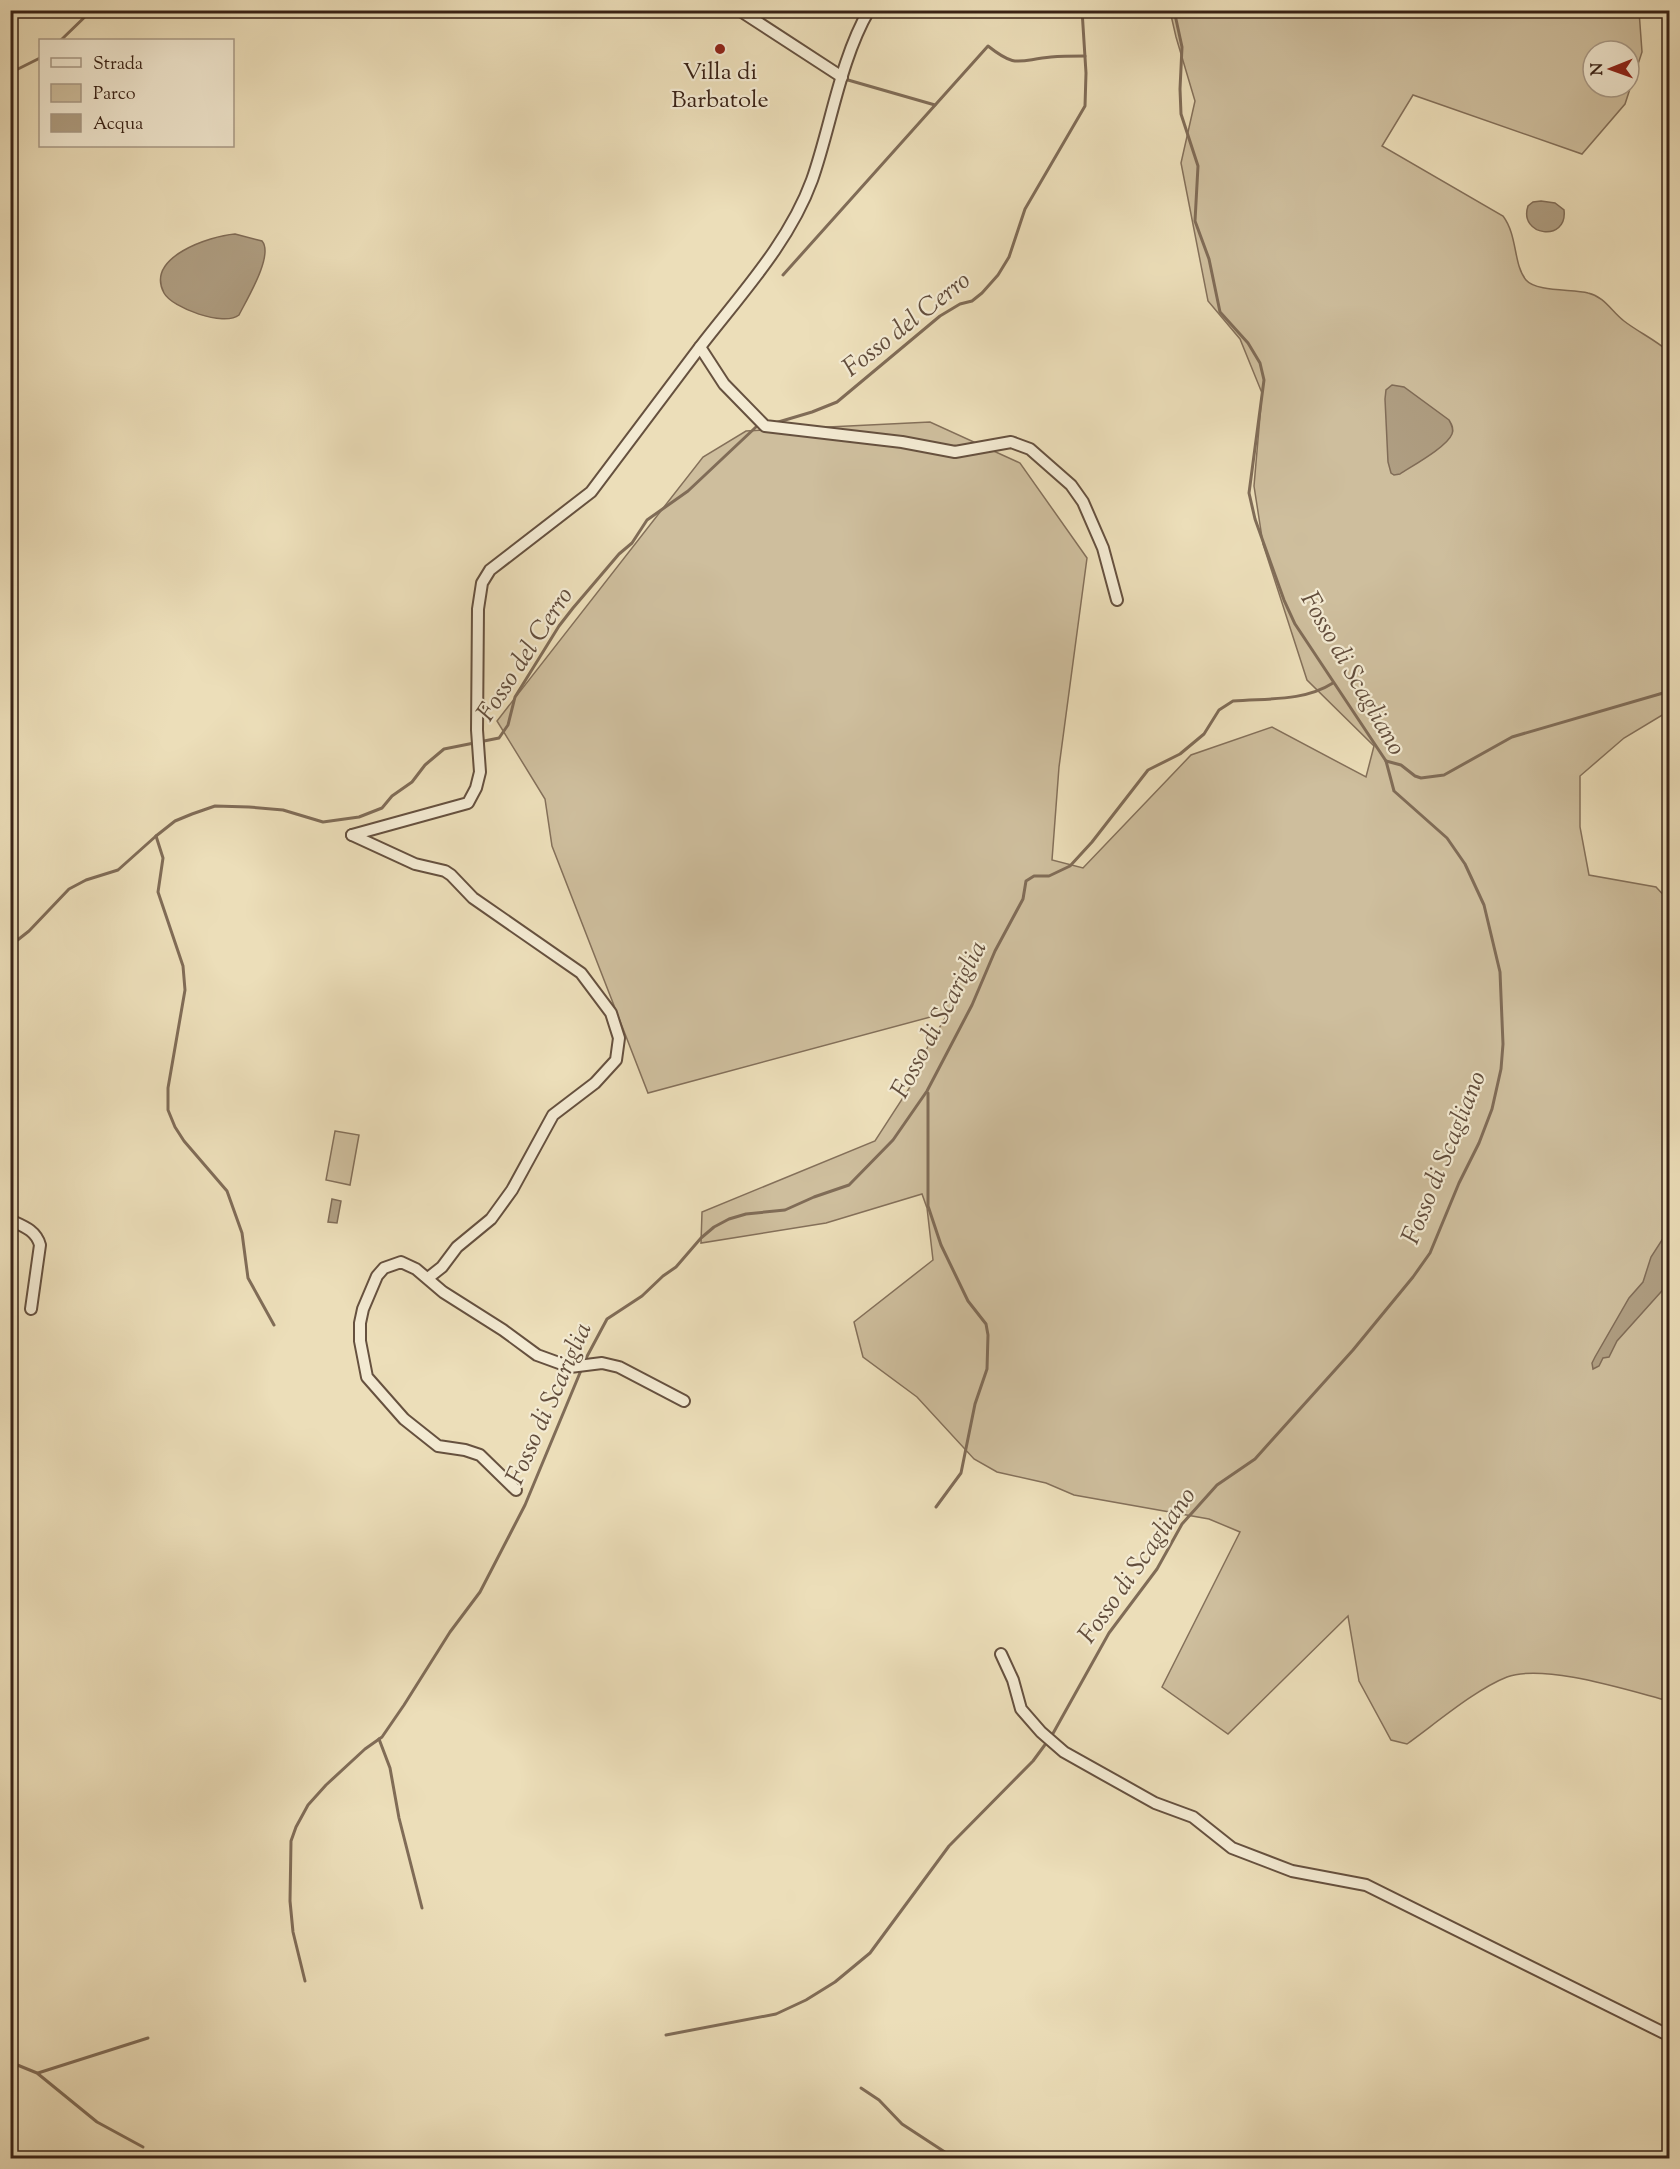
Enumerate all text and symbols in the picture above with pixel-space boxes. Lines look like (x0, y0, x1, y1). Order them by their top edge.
legend (39, 39, 234, 147)
north arrow (1581, 39, 1641, 99)
marker: Villa di Barbatole (713, 42, 727, 56)
text: Strada (93, 52, 143, 78)
place label: Villa di Barbatole (671, 56, 769, 118)
text: N (1587, 62, 1610, 76)
text: Parco (93, 82, 136, 108)
text: Acqua (93, 112, 143, 138)
water label: Fosso del Cerro (835, 263, 979, 387)
water label: Fosso del Cerro (469, 581, 583, 729)
water label: Fosso di Scagliano (1290, 585, 1414, 763)
water label: Fosso di Scariglia (883, 934, 997, 1106)
water label: Fosso di Scagliano (1393, 1066, 1497, 1250)
water label: Fosso di Scariglia (498, 1317, 602, 1491)
water label: Fosso di Scagliano (1070, 1480, 1206, 1652)

